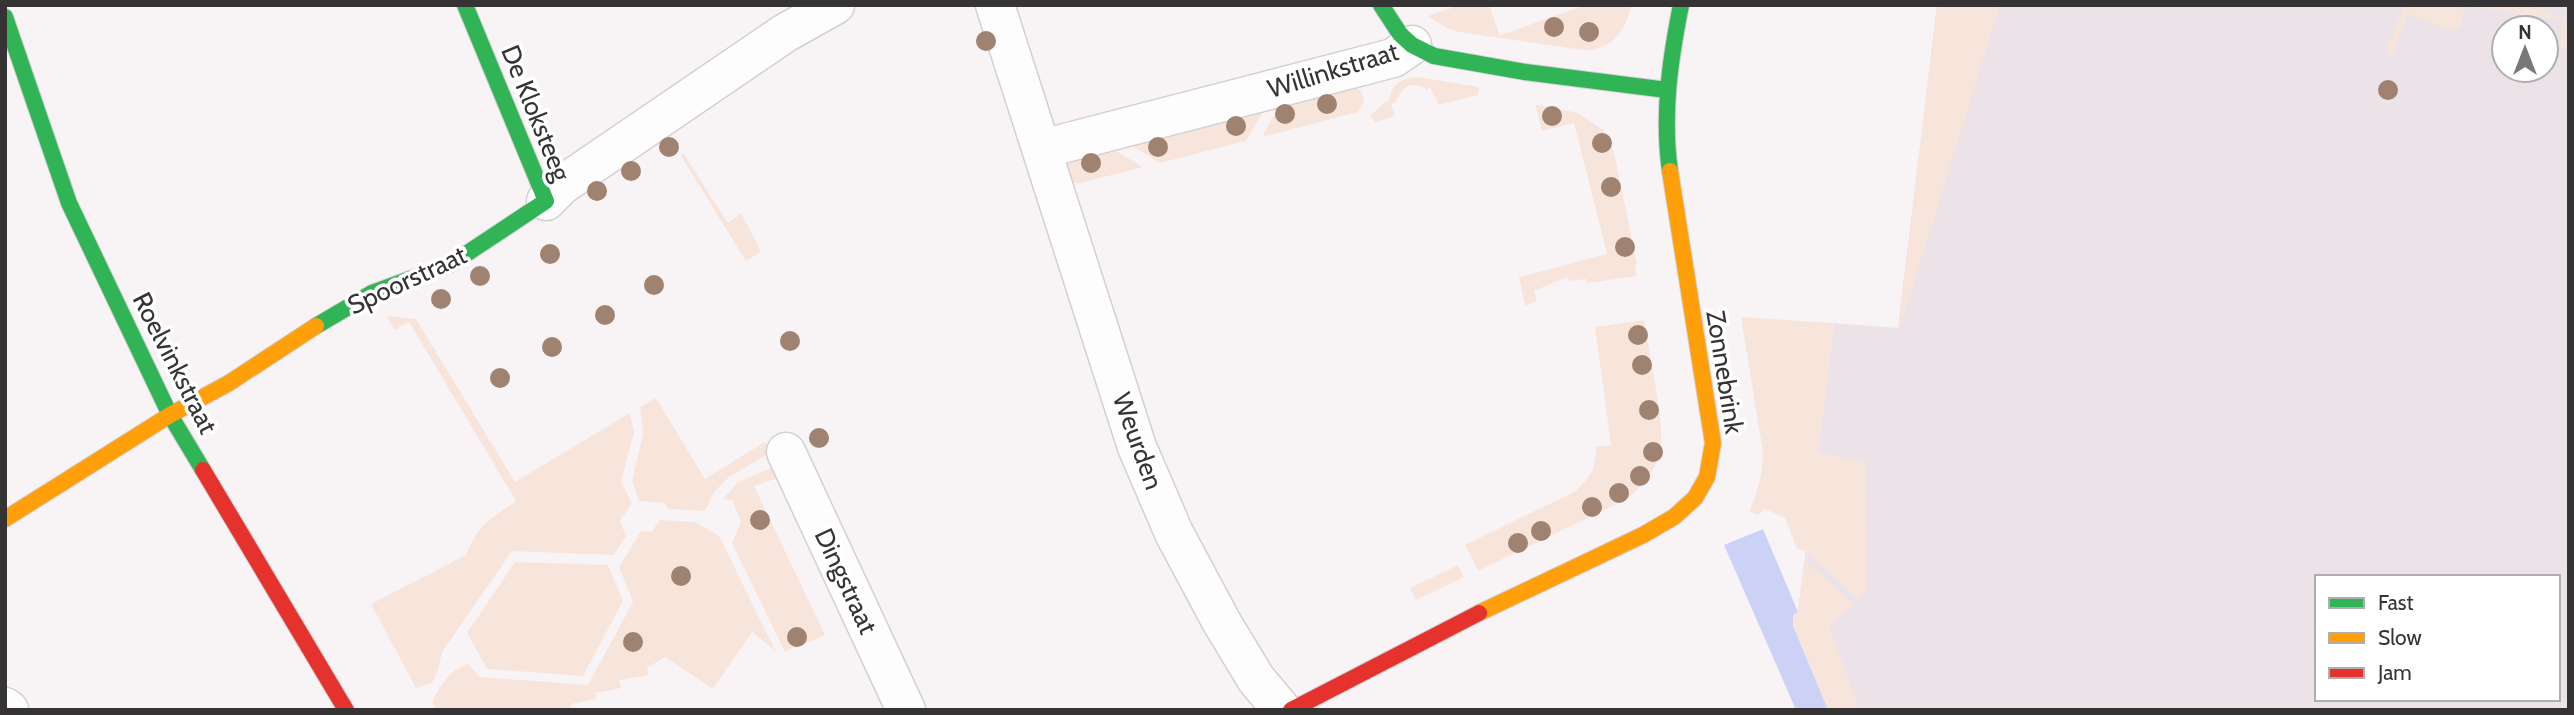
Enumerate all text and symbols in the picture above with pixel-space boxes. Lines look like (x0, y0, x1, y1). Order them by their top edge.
north arrow (2490, 14, 2560, 84)
text: N (2518, 21, 2532, 44)
street label: Willinkstraat (1264, 35, 1402, 105)
street label: De Kloksteeg (494, 40, 578, 187)
street label: Spoorstraat (343, 238, 472, 321)
street label: Roelvinkstraat (126, 287, 224, 439)
street label: Zonnebrink (1699, 308, 1751, 436)
street label: Weurden (1106, 388, 1170, 494)
street label: Dingstraat (808, 523, 884, 639)
legend (2315, 575, 2560, 701)
text: Fast (2378, 590, 2414, 615)
text: Slow (2378, 625, 2422, 650)
text: Jam (2377, 660, 2412, 685)

